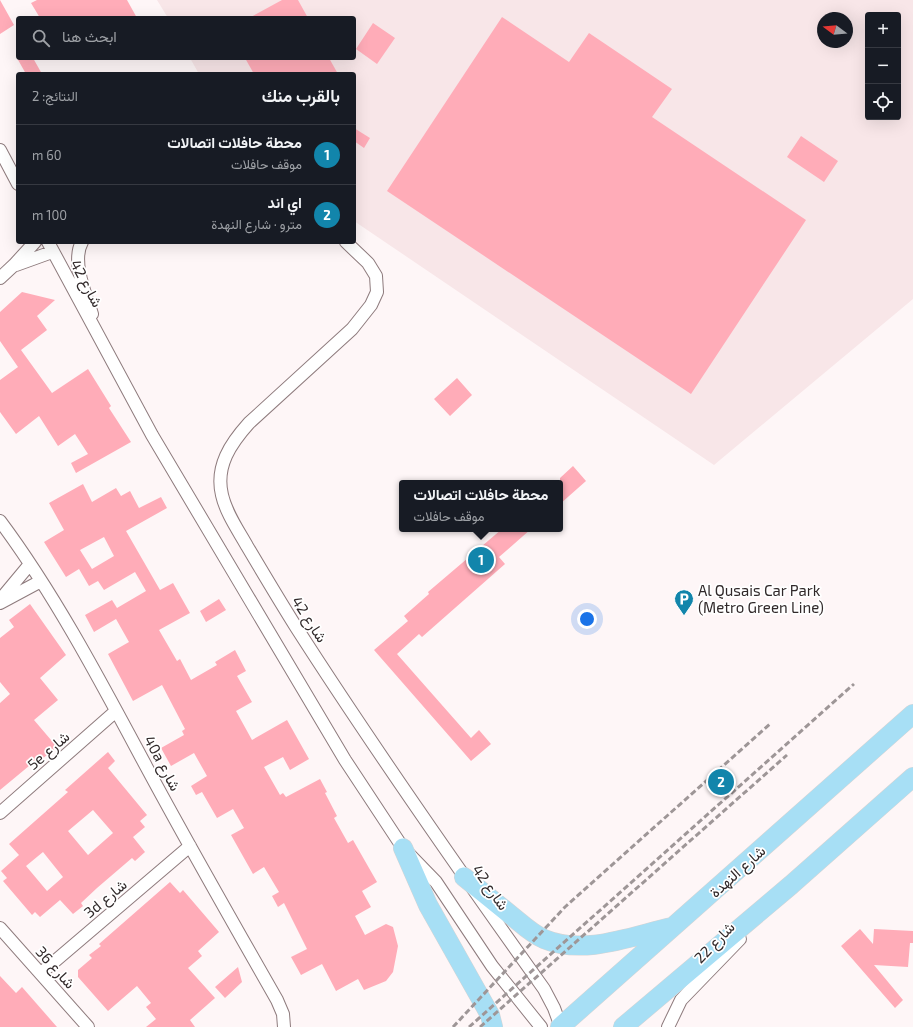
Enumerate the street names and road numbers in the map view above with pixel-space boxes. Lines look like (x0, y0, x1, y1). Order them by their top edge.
street label: شارع 42 (64, 256, 107, 311)
street label: شارع 42 (286, 593, 332, 647)
street label: 5e شارع (23, 727, 75, 775)
street label: 40a شارع (138, 732, 185, 795)
street label: شارع النهدة (705, 841, 771, 903)
street label: شارع 42 (466, 861, 513, 915)
street label: 3d شارع (80, 875, 132, 923)
street label: شارع 22 (690, 918, 740, 968)
street label: شارع 36 (30, 942, 80, 994)

